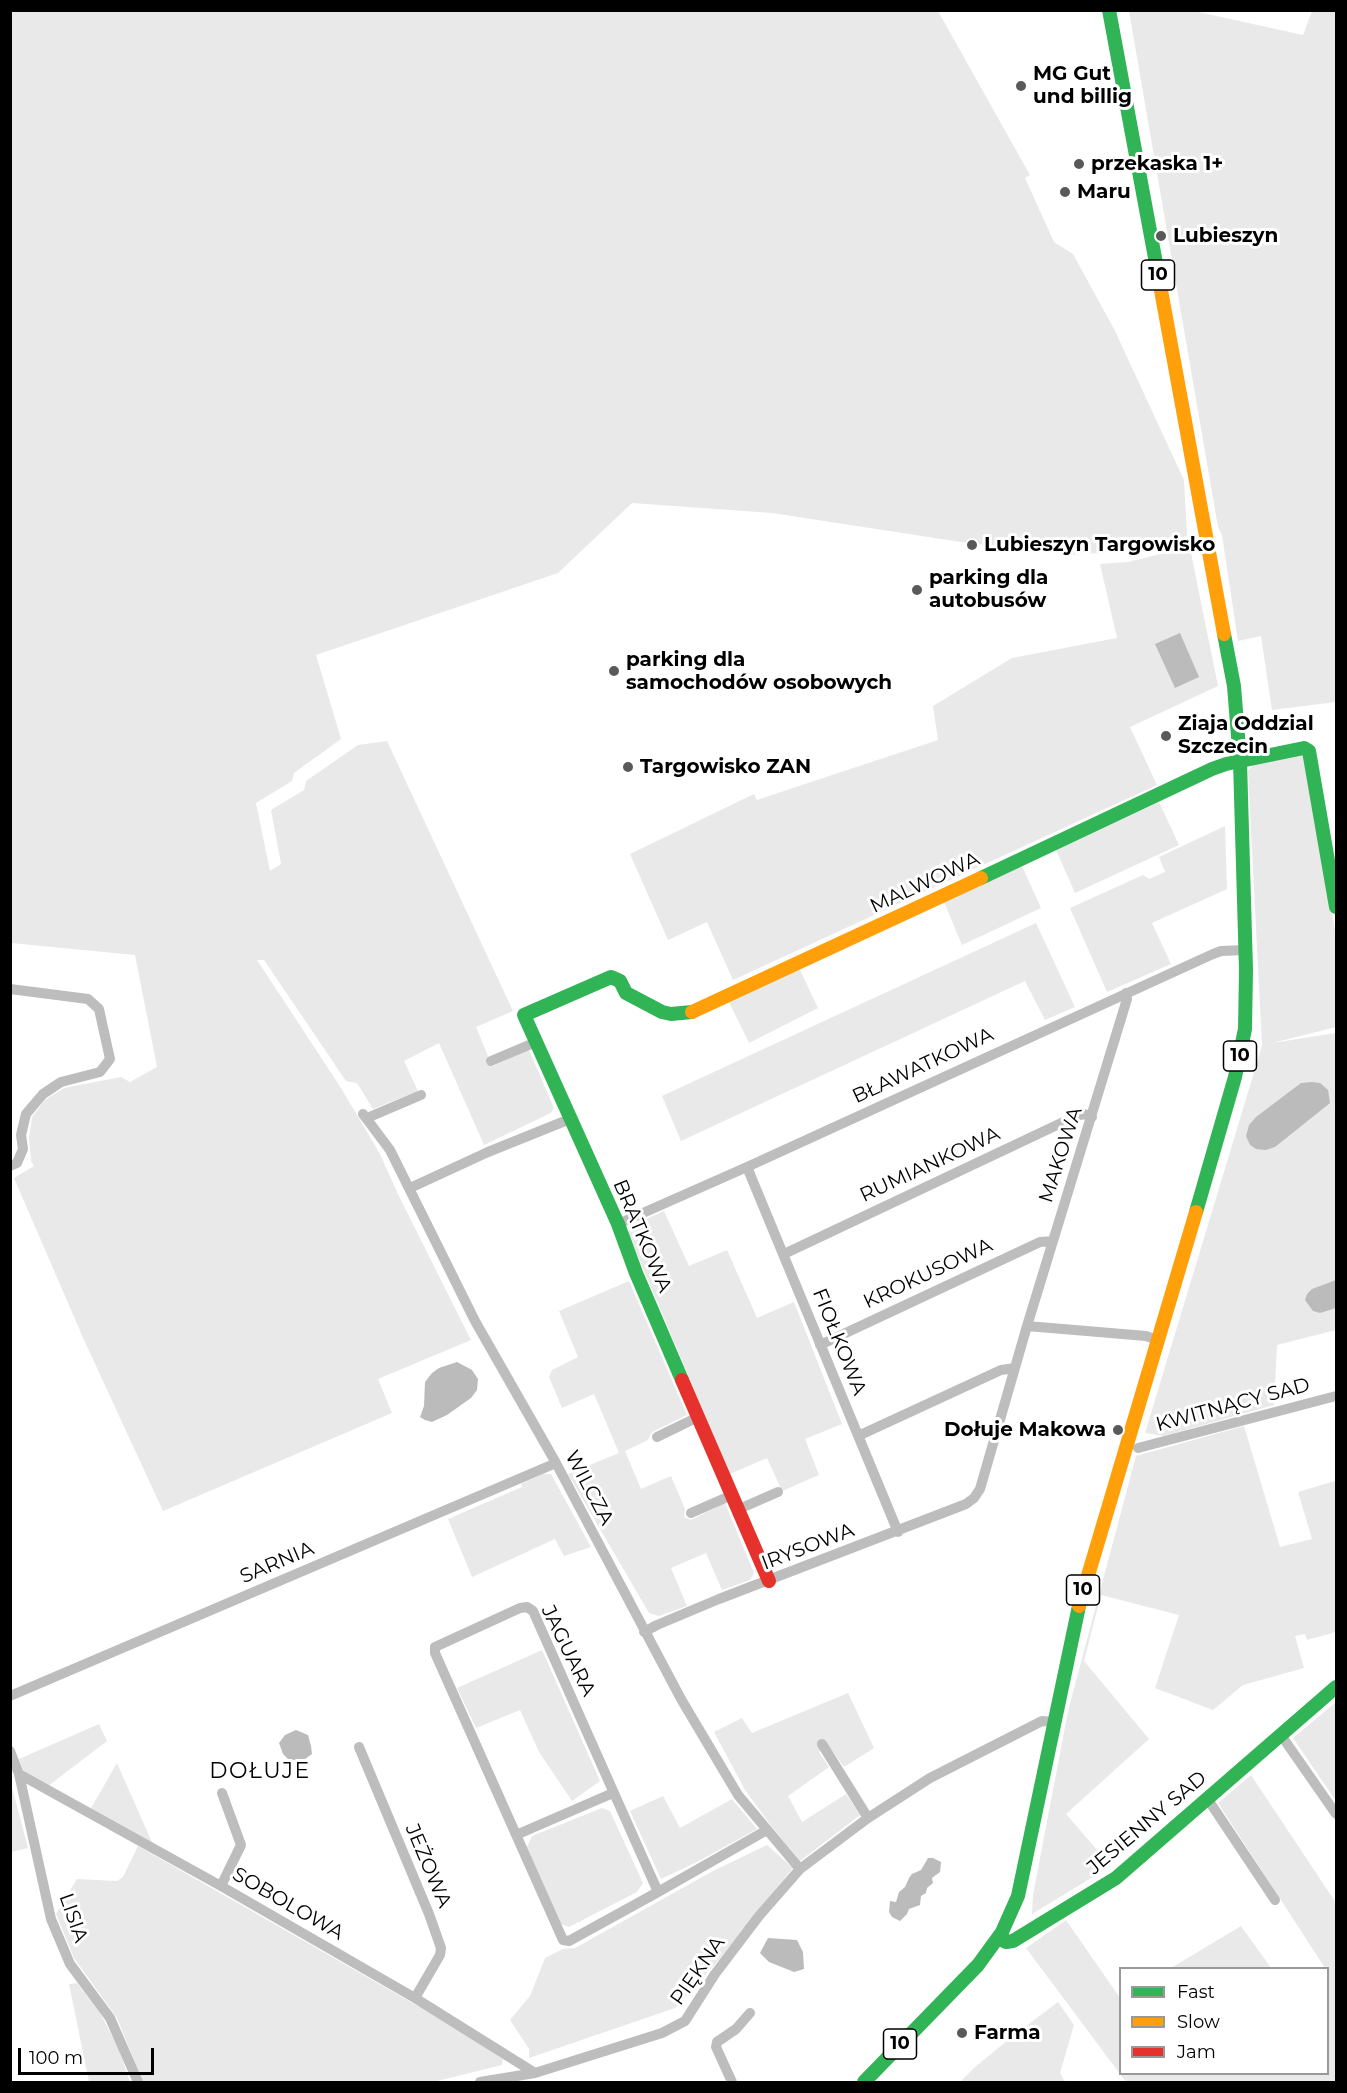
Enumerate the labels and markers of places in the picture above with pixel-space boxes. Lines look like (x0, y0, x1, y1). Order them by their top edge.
place label: MG Gut und billig (1033, 62, 1132, 109)
marker: MG Gut und billig (1014, 79, 1028, 93)
place label: przekaska 1+ (1091, 152, 1223, 176)
marker: przekaska 1+ (1072, 157, 1086, 171)
place label: Maru (1077, 180, 1131, 204)
marker: Maru (1058, 185, 1072, 199)
place label: Lubieszyn (1173, 224, 1278, 248)
marker: Lubieszyn (1154, 229, 1168, 243)
place label: Lubieszyn Targowisko (984, 533, 1215, 557)
marker: Lubieszyn Targowisko (965, 538, 979, 552)
place label: parking dla autobusów (929, 566, 1048, 613)
marker: parking dla autobusów (910, 583, 924, 597)
place label: parking dla samochodów osobowych (626, 648, 892, 695)
marker: parking dla samochodów osobowych (607, 664, 621, 678)
place label: Ziaja Oddzial Szczecin (1178, 712, 1314, 759)
marker: Ziaja Oddzial Szczecin (1159, 729, 1173, 743)
place label: Targowisko ZAN (640, 755, 811, 779)
marker: Targowisko ZAN (621, 760, 635, 774)
place label: Dołuje Makowa (944, 1418, 1106, 1442)
marker: Dołuje Makowa (1111, 1423, 1125, 1437)
place label: Farma (974, 2021, 1041, 2045)
marker: Farma (955, 2026, 969, 2040)

